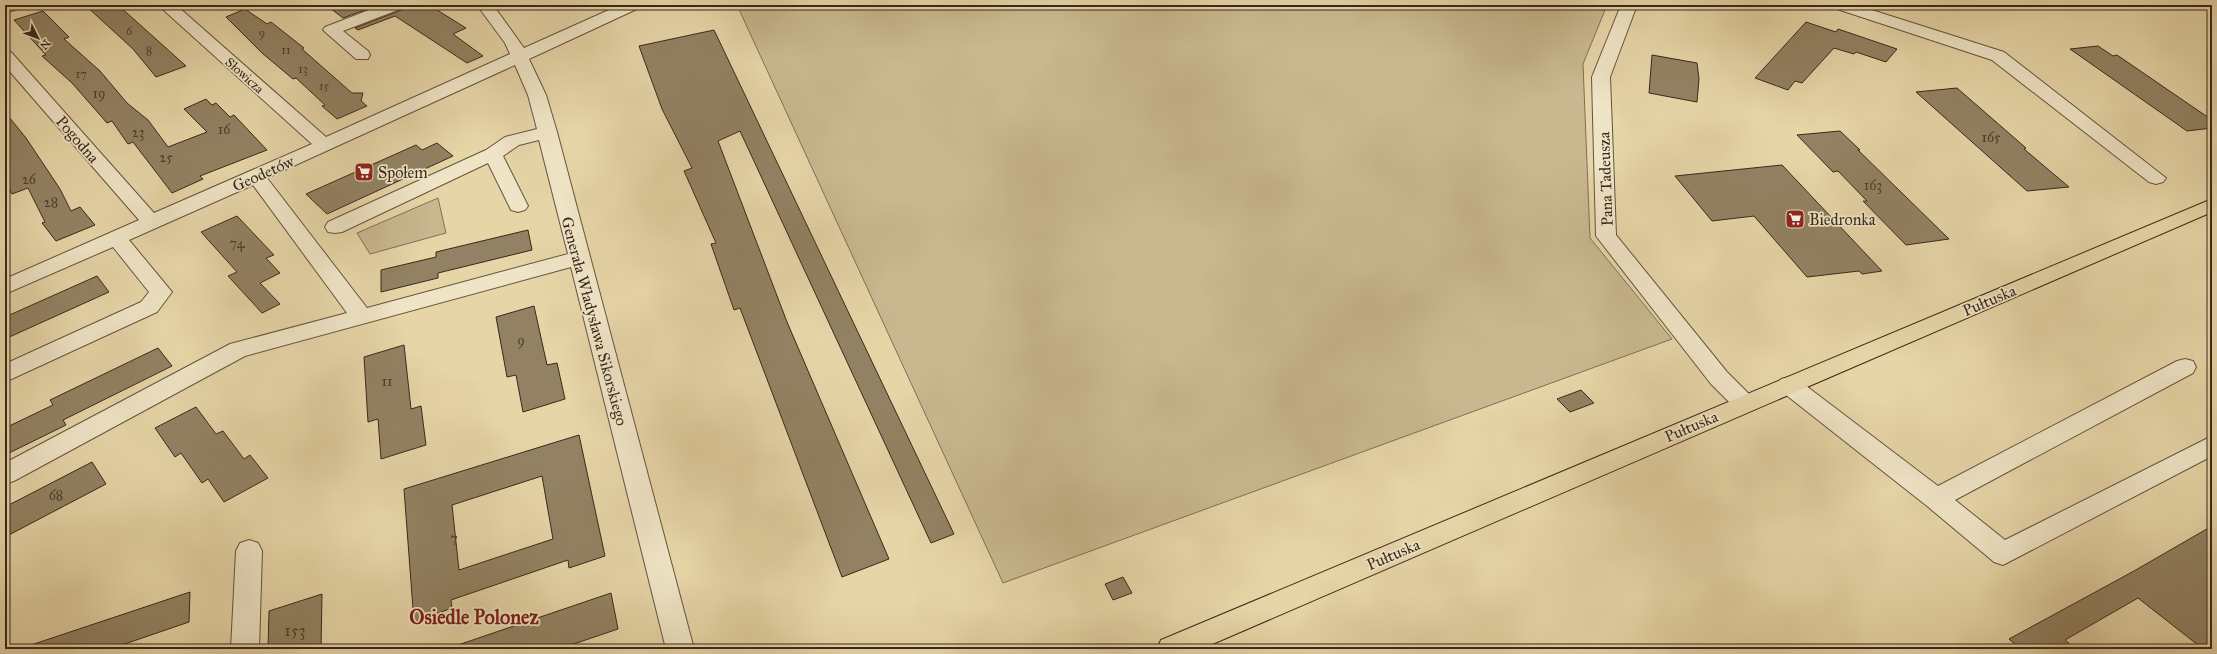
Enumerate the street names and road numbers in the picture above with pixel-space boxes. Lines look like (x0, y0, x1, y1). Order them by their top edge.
street label: Słowicza (222, 54, 267, 98)
street label: Pogodna (51, 112, 103, 168)
street label: Pana Tadeusza (1594, 131, 1617, 227)
street label: Geodetów (229, 151, 297, 195)
street label: Generała Władysława Sikorskiego (557, 215, 632, 428)
street label: Pułtuska (1960, 281, 2019, 320)
street label: Pułtuska (1662, 407, 1721, 446)
street label: Pułtuska (1364, 535, 1423, 574)

